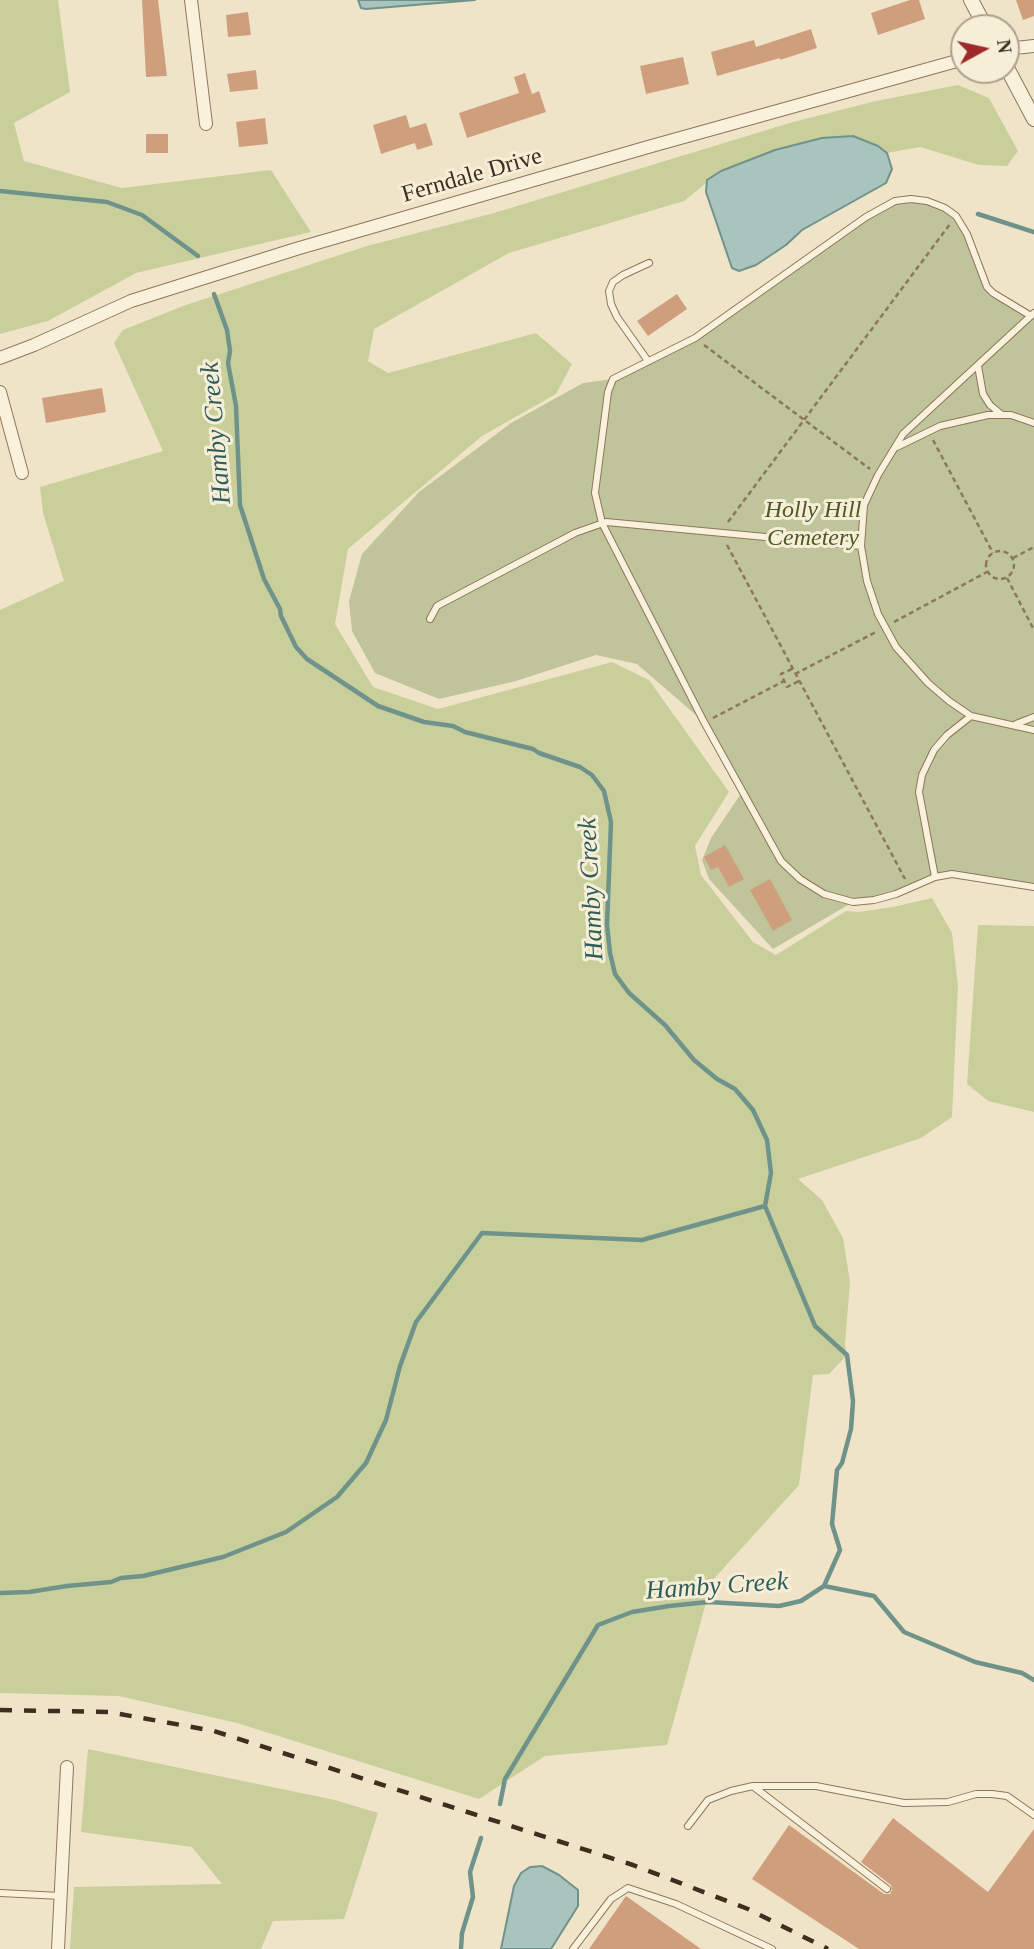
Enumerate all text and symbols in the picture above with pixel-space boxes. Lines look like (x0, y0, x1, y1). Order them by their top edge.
north arrow (950, 14, 1020, 84)
text: N (993, 38, 1016, 55)
street label: Ferndale Drive (399, 142, 545, 210)
water label: Hamby Creek (195, 361, 239, 505)
park label: Holly Hill Cemetery (765, 497, 861, 553)
water label: Hamby Creek (573, 817, 611, 961)
water label: Hamby Creek (645, 1566, 789, 1608)

